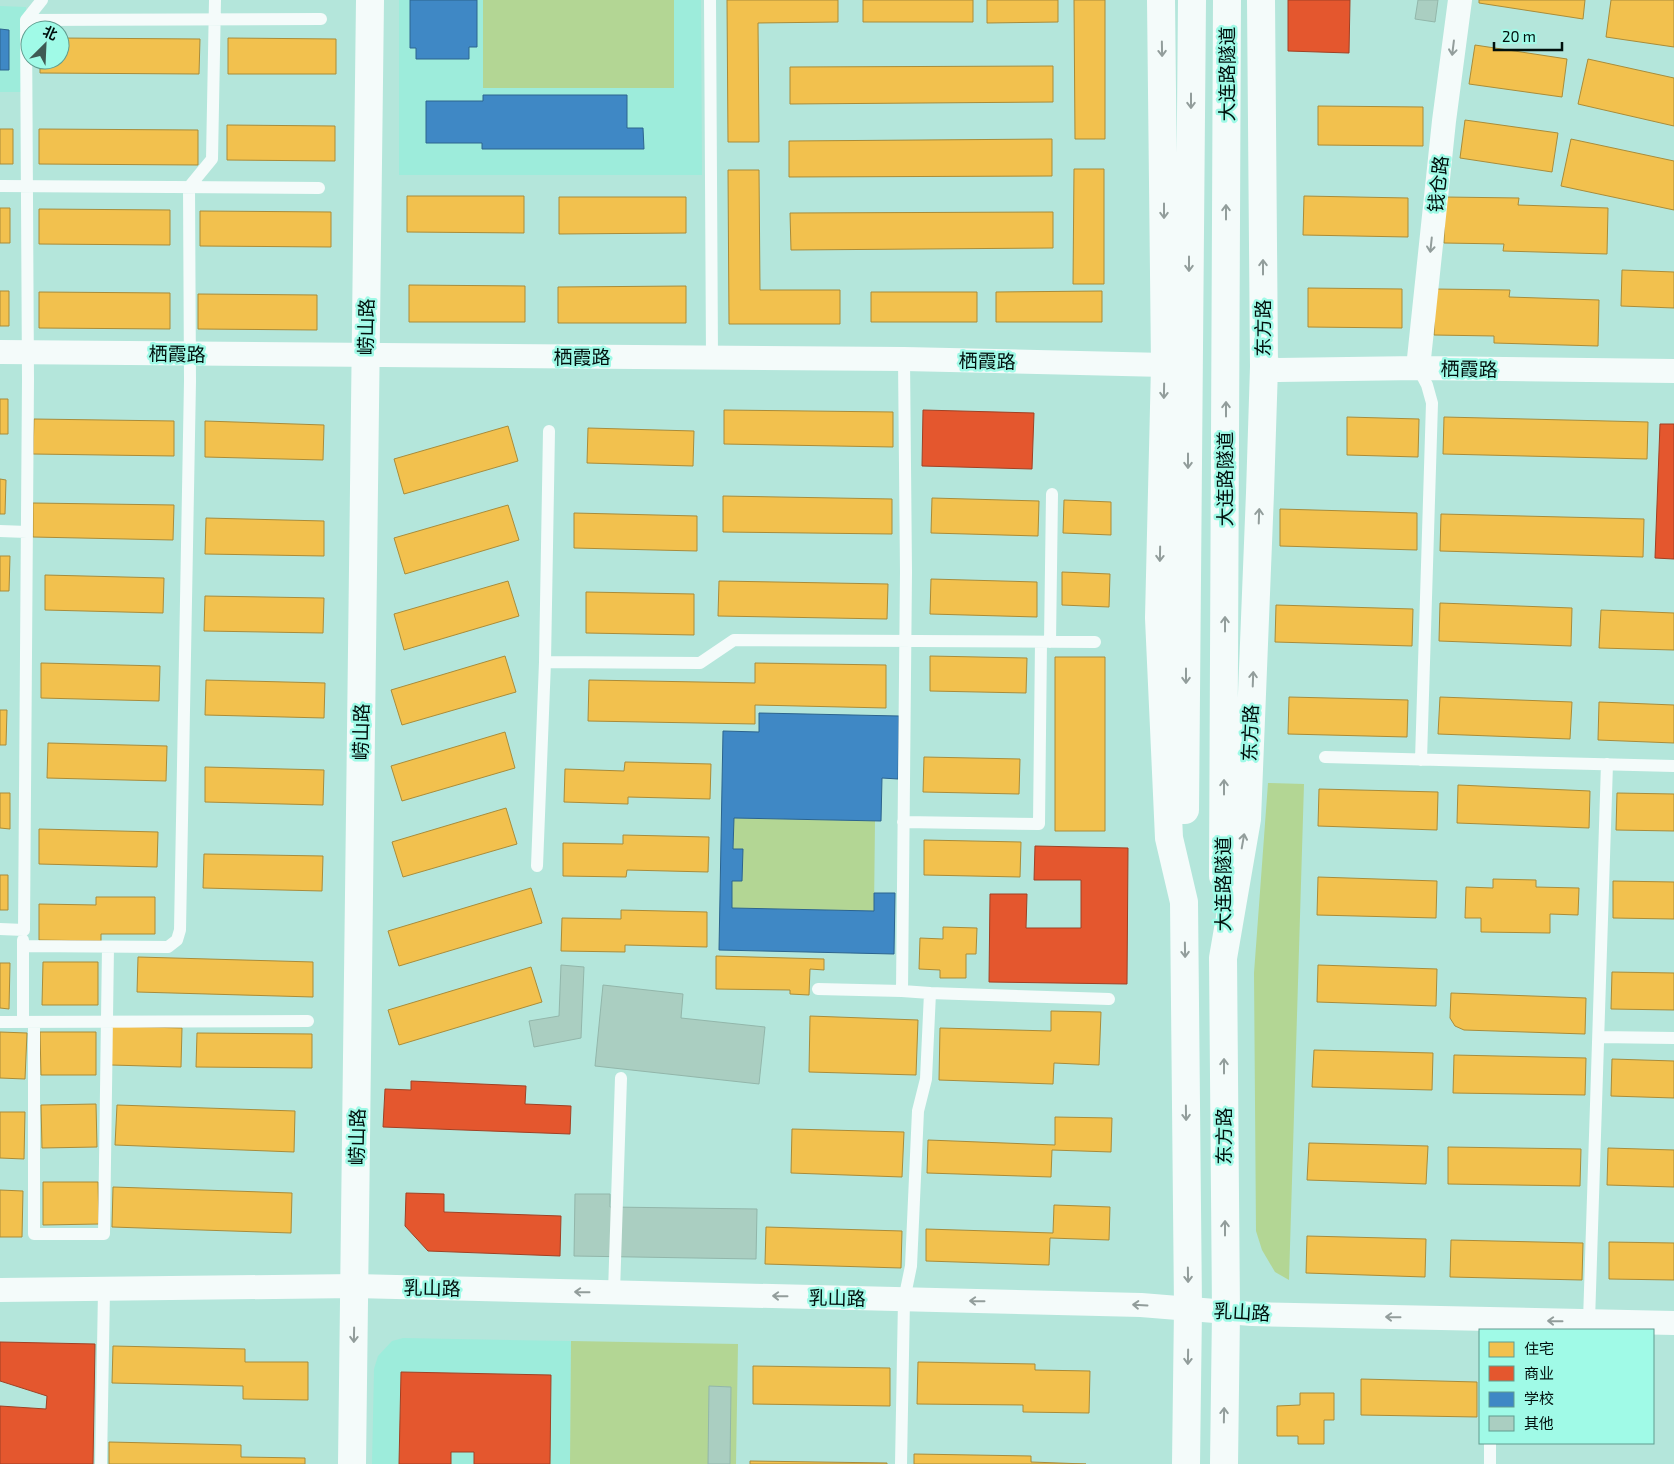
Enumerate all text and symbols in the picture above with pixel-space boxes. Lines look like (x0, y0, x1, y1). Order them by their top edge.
north arrow (20, 20, 70, 70)
scale bar (1494, 20, 1562, 52)
text: 北 (41, 22, 60, 43)
street label: 大连路隧道 (1215, 26, 1238, 122)
text: 20 m (1502, 27, 1536, 45)
one-way arrow (1157, 40, 1167, 56)
one-way arrow (1448, 40, 1458, 56)
one-way arrow (1186, 92, 1196, 109)
street label: 钱仓路 (1423, 154, 1452, 214)
one-way arrow (1159, 202, 1169, 219)
one-way arrow (1221, 204, 1231, 220)
one-way arrow (1426, 236, 1436, 252)
one-way arrow (1185, 255, 1194, 271)
one-way arrow (1258, 259, 1268, 275)
street label: 崂山路 (354, 298, 377, 356)
street label: 东方路 (1251, 299, 1274, 357)
street label: 栖霞路 (148, 342, 206, 365)
street label: 栖霞路 (553, 345, 611, 368)
street label: 栖霞路 (958, 349, 1016, 372)
street label: 栖霞路 (1440, 357, 1498, 380)
one-way arrow (1159, 382, 1169, 399)
one-way arrow (1221, 401, 1230, 417)
street label: 大连路隧道 (1213, 431, 1236, 527)
one-way arrow (1183, 452, 1193, 469)
one-way arrow (1255, 509, 1264, 525)
one-way arrow (1156, 545, 1165, 561)
one-way arrow (1220, 616, 1229, 632)
one-way arrow (1181, 668, 1191, 684)
one-way arrow (1248, 671, 1257, 687)
street label: 崂山路 (349, 703, 372, 761)
street label: 东方路 (1237, 704, 1262, 762)
one-way arrow (1219, 779, 1229, 795)
one-way arrow (1238, 833, 1248, 849)
street label: 大连路隧道 (1211, 836, 1234, 932)
one-way arrow (1180, 942, 1190, 958)
one-way arrow (1219, 1058, 1229, 1074)
one-way arrow (1182, 1105, 1191, 1121)
street label: 东方路 (1212, 1107, 1235, 1165)
street label: 崂山路 (345, 1108, 368, 1166)
one-way arrow (1220, 1221, 1230, 1237)
one-way arrow (1183, 1267, 1193, 1283)
street label: 乳山路 (403, 1276, 461, 1299)
street label: 乳山路 (808, 1286, 866, 1309)
one-way arrow (575, 1287, 591, 1296)
one-way arrow (772, 1292, 788, 1301)
one-way arrow (969, 1296, 986, 1306)
street label: 乳山路 (1213, 1299, 1271, 1324)
one-way arrow (1132, 1301, 1148, 1310)
one-way arrow (1385, 1312, 1402, 1322)
one-way arrow (1548, 1316, 1564, 1326)
one-way arrow (349, 1326, 359, 1343)
legend (1479, 1329, 1654, 1444)
text: 住宅 (1524, 1339, 1554, 1357)
one-way arrow (1183, 1349, 1192, 1365)
text: 商业 (1524, 1364, 1554, 1382)
text: 学校 (1524, 1389, 1554, 1407)
one-way arrow (1219, 1408, 1229, 1424)
text: 其他 (1524, 1414, 1554, 1432)

